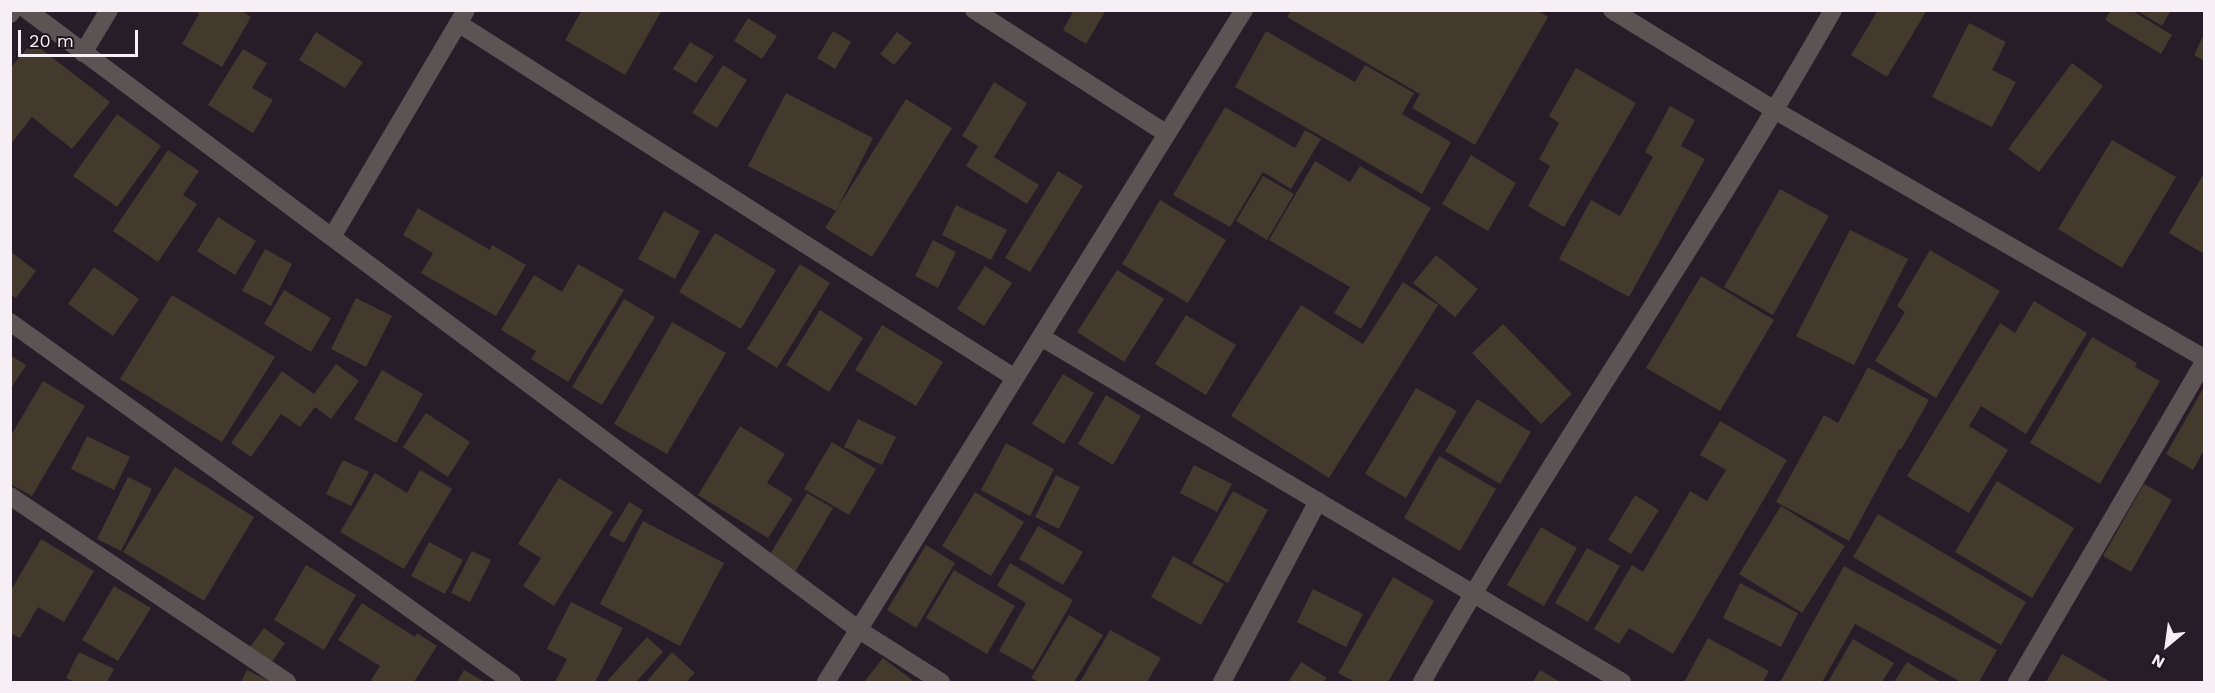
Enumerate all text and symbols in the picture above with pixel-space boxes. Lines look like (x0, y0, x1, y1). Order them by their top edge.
scale bar (21, 18, 141, 56)
text: 20 m (29, 30, 74, 51)
north arrow (2137, 615, 2197, 675)
text: N (2148, 650, 2168, 672)

